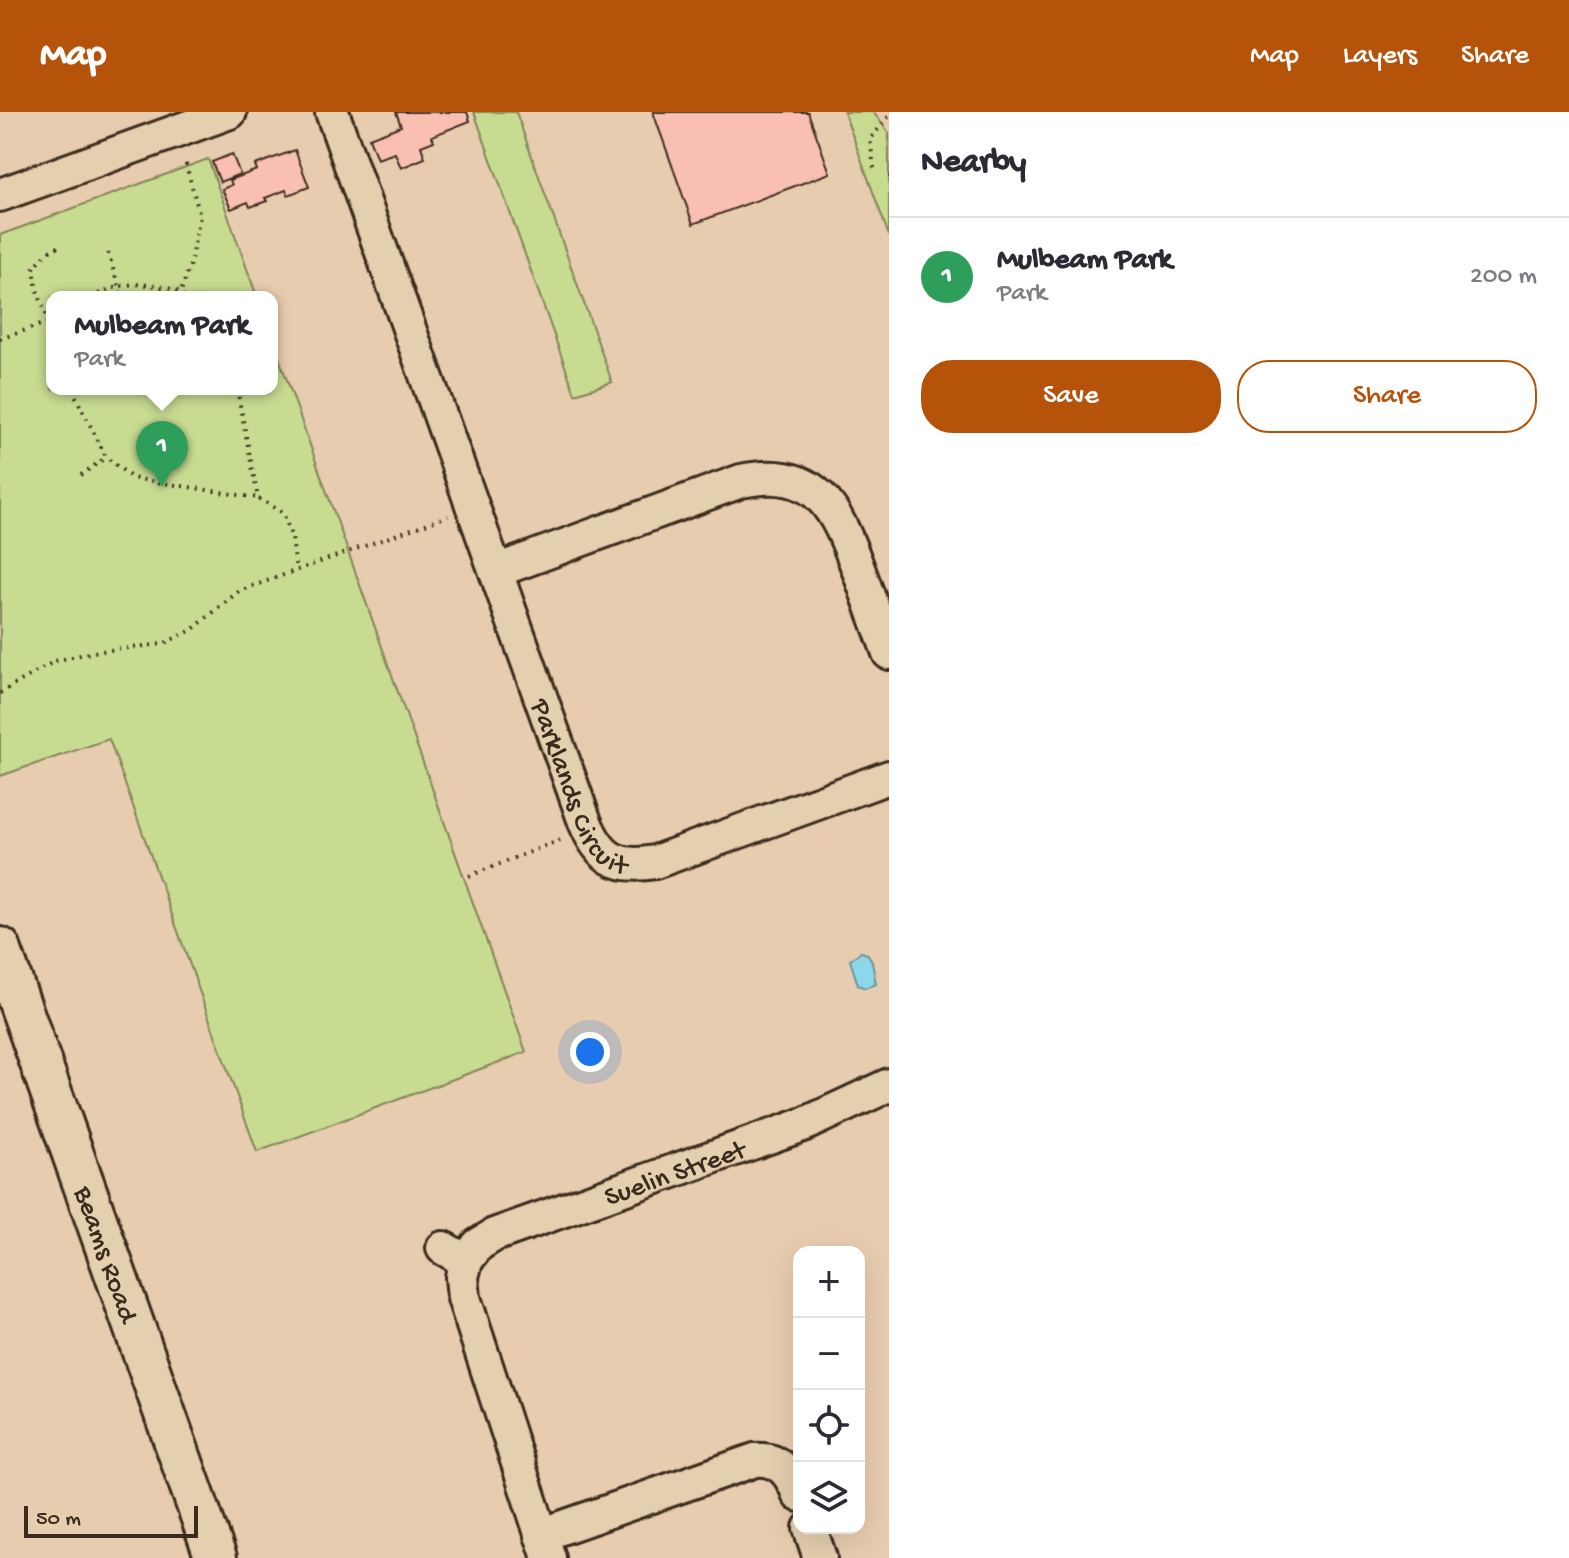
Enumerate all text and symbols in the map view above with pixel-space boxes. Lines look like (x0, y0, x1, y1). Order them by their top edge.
text: Map (40, 34, 106, 78)
text: Map (1250, 40, 1299, 73)
text: Layers (1343, 40, 1417, 73)
text: Share (1461, 40, 1529, 73)
text: Nearby (921, 144, 1026, 184)
text: Mulbeam Park (997, 244, 1172, 279)
text: 1 (942, 262, 952, 293)
text: 200 m (1470, 262, 1537, 293)
text: Park (997, 279, 1047, 310)
popup (46, 291, 278, 395)
text: Mulbeam Park (74, 310, 250, 345)
text: Park (74, 345, 124, 376)
button: Save (921, 360, 1221, 433)
button: Share (1237, 360, 1537, 433)
pin: 1 (136, 421, 188, 487)
street label: Parklands Circuit (521, 694, 633, 885)
your location (570, 1032, 610, 1072)
street label: Suelin Street (601, 1134, 753, 1215)
street label: Beams Road (64, 1181, 144, 1330)
map controls (793, 1246, 865, 1534)
button: + (793, 1246, 865, 1318)
button: − (793, 1318, 865, 1390)
button: locate (793, 1390, 865, 1462)
button: layers (793, 1462, 865, 1534)
scale bar (24, 1502, 198, 1538)
text: 50 m (36, 1507, 81, 1533)

